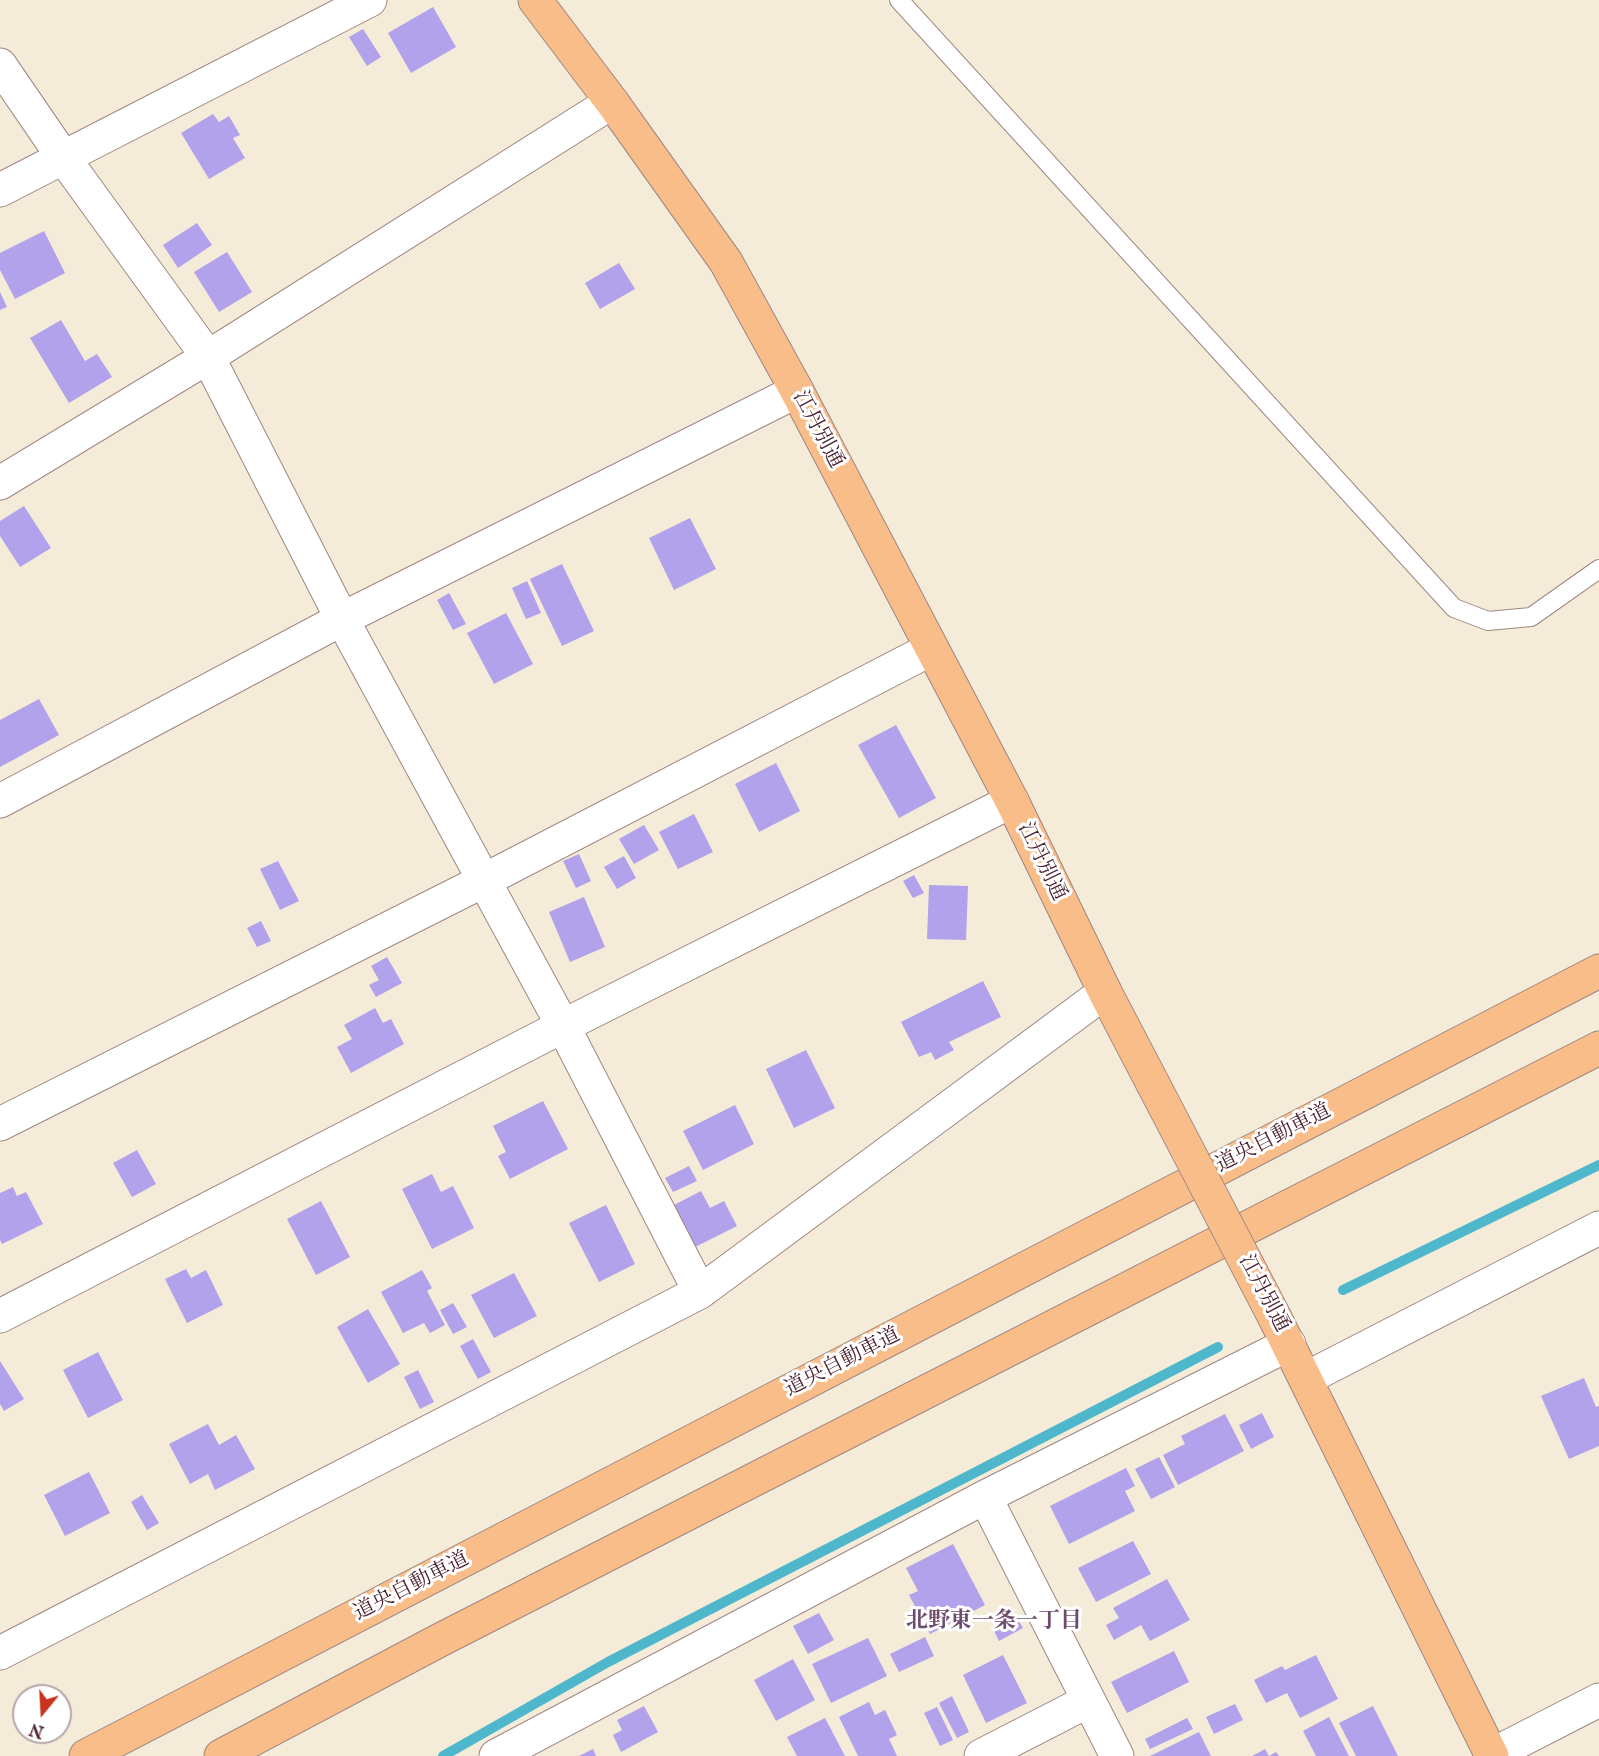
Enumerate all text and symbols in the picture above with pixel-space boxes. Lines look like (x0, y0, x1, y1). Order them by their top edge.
street label: 江丹別通 (786, 387, 848, 473)
street label: 江丹別通 (1011, 819, 1071, 905)
street label: 道央自動車道 (1212, 1099, 1336, 1179)
street label: 江丹別通 (1232, 1251, 1294, 1337)
street label: 道央自動車道 (781, 1323, 905, 1403)
street label: 道央自動車道 (350, 1547, 474, 1627)
district label: 北野東一条一丁目 (906, 1609, 1082, 1635)
north arrow (12, 1684, 72, 1744)
text: N (27, 1718, 47, 1741)

